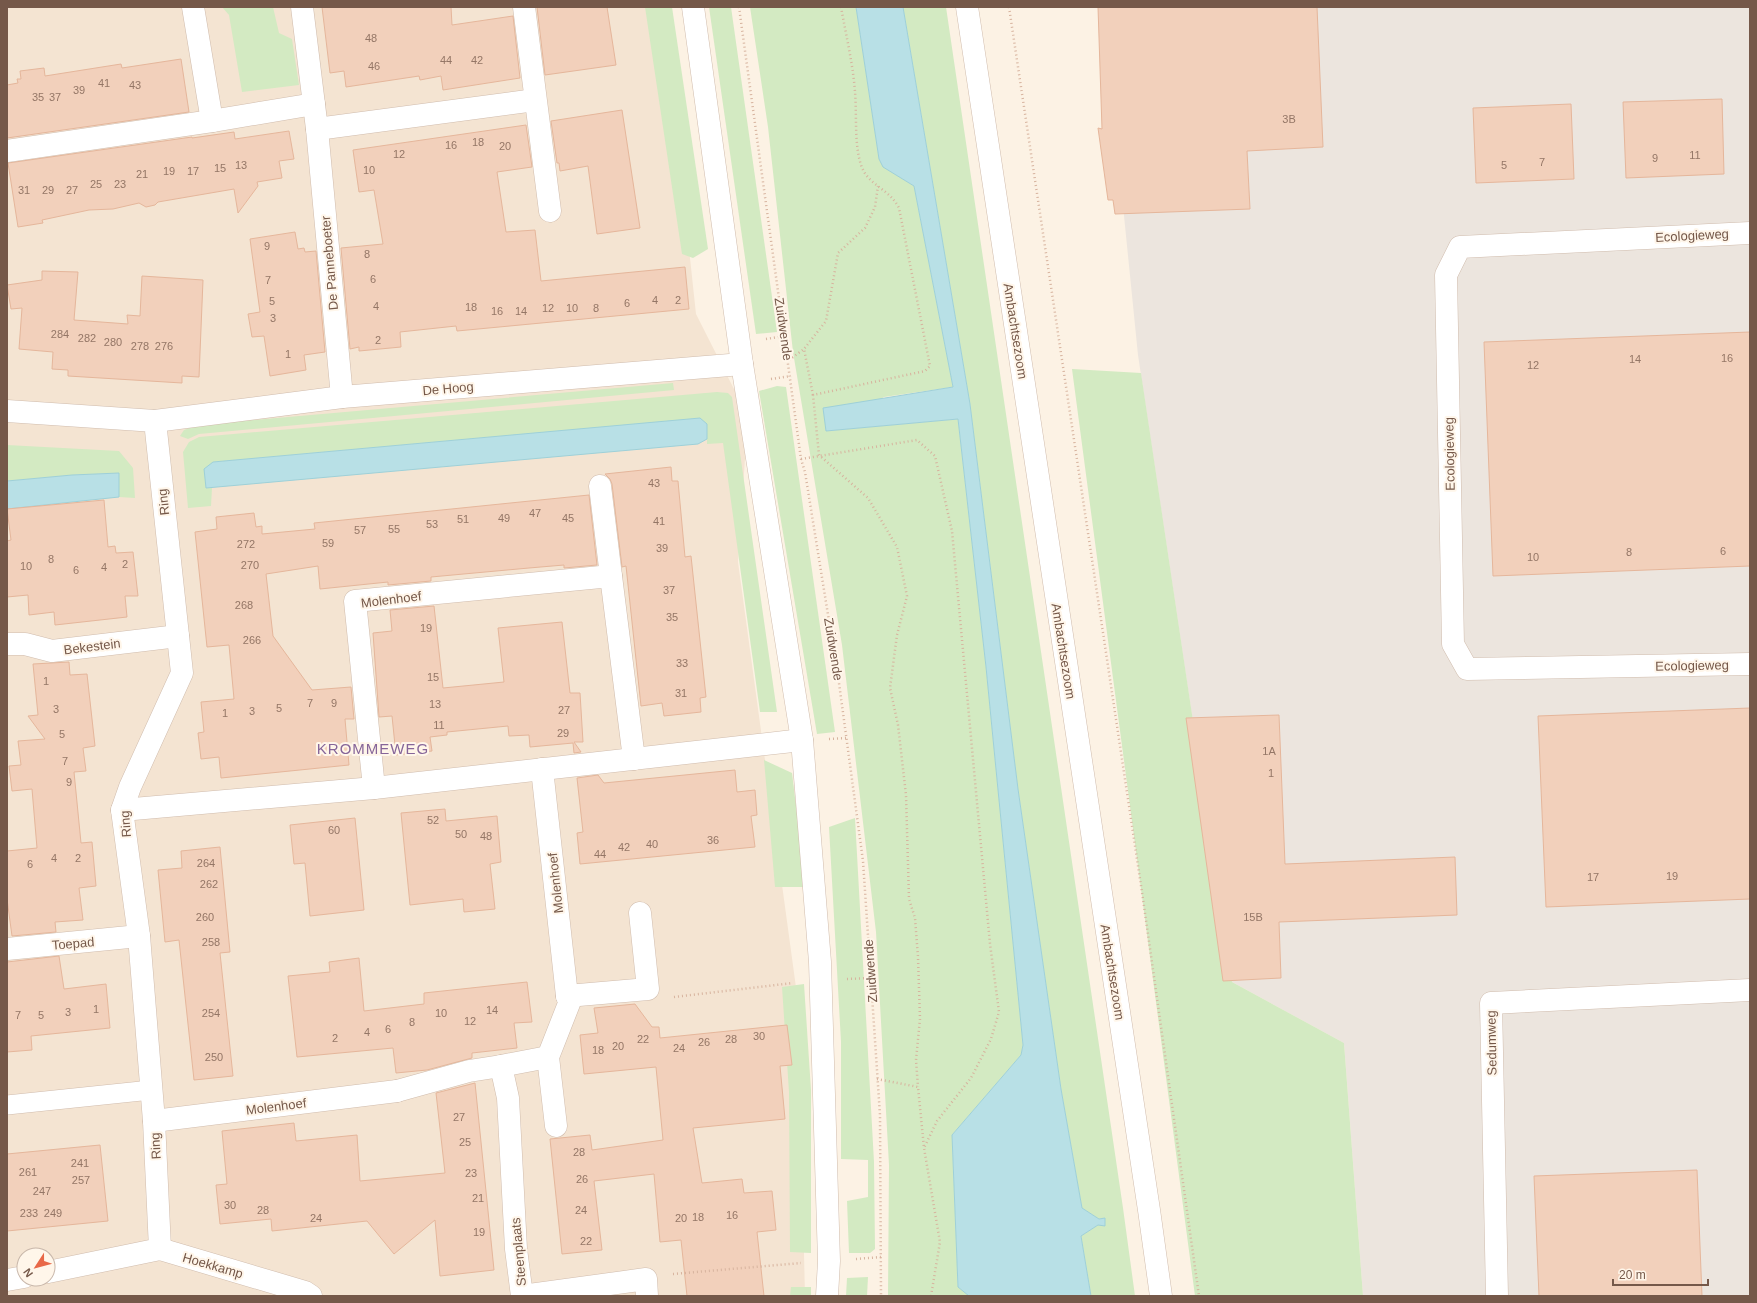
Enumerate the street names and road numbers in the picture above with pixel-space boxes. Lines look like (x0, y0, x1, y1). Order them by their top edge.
street label: De Panneboeter (318, 214, 341, 311)
street label: Ecologieweg (1655, 226, 1729, 245)
street label: Ambachtsezoom (1001, 282, 1030, 380)
street label: Zuidwende (772, 297, 795, 362)
street label: De Hoog (422, 379, 474, 398)
street label: Ecologieweg (1441, 417, 1458, 491)
street label: Ring (155, 488, 172, 516)
street label: Molenhoef (360, 588, 422, 611)
street label: Ambachtsezoom (1049, 602, 1078, 700)
street label: Zuidwende (821, 616, 846, 682)
street label: Bekestein (63, 636, 121, 657)
street label: Ecologieweg (1655, 657, 1729, 674)
street label: Ring (117, 810, 134, 838)
street label: Molenhoef (545, 852, 566, 914)
street label: Ambachtsezoom (1098, 923, 1127, 1021)
street label: Toepad (51, 934, 95, 953)
street label: Zuidwende (861, 939, 880, 1003)
street label: Sedumweg (1483, 1010, 1500, 1076)
street label: Molenhoef (245, 1095, 307, 1118)
street label: Ring (147, 1132, 164, 1160)
street label: Steenplaats (508, 1217, 529, 1287)
street label: Hoekkamp (181, 1250, 245, 1281)

